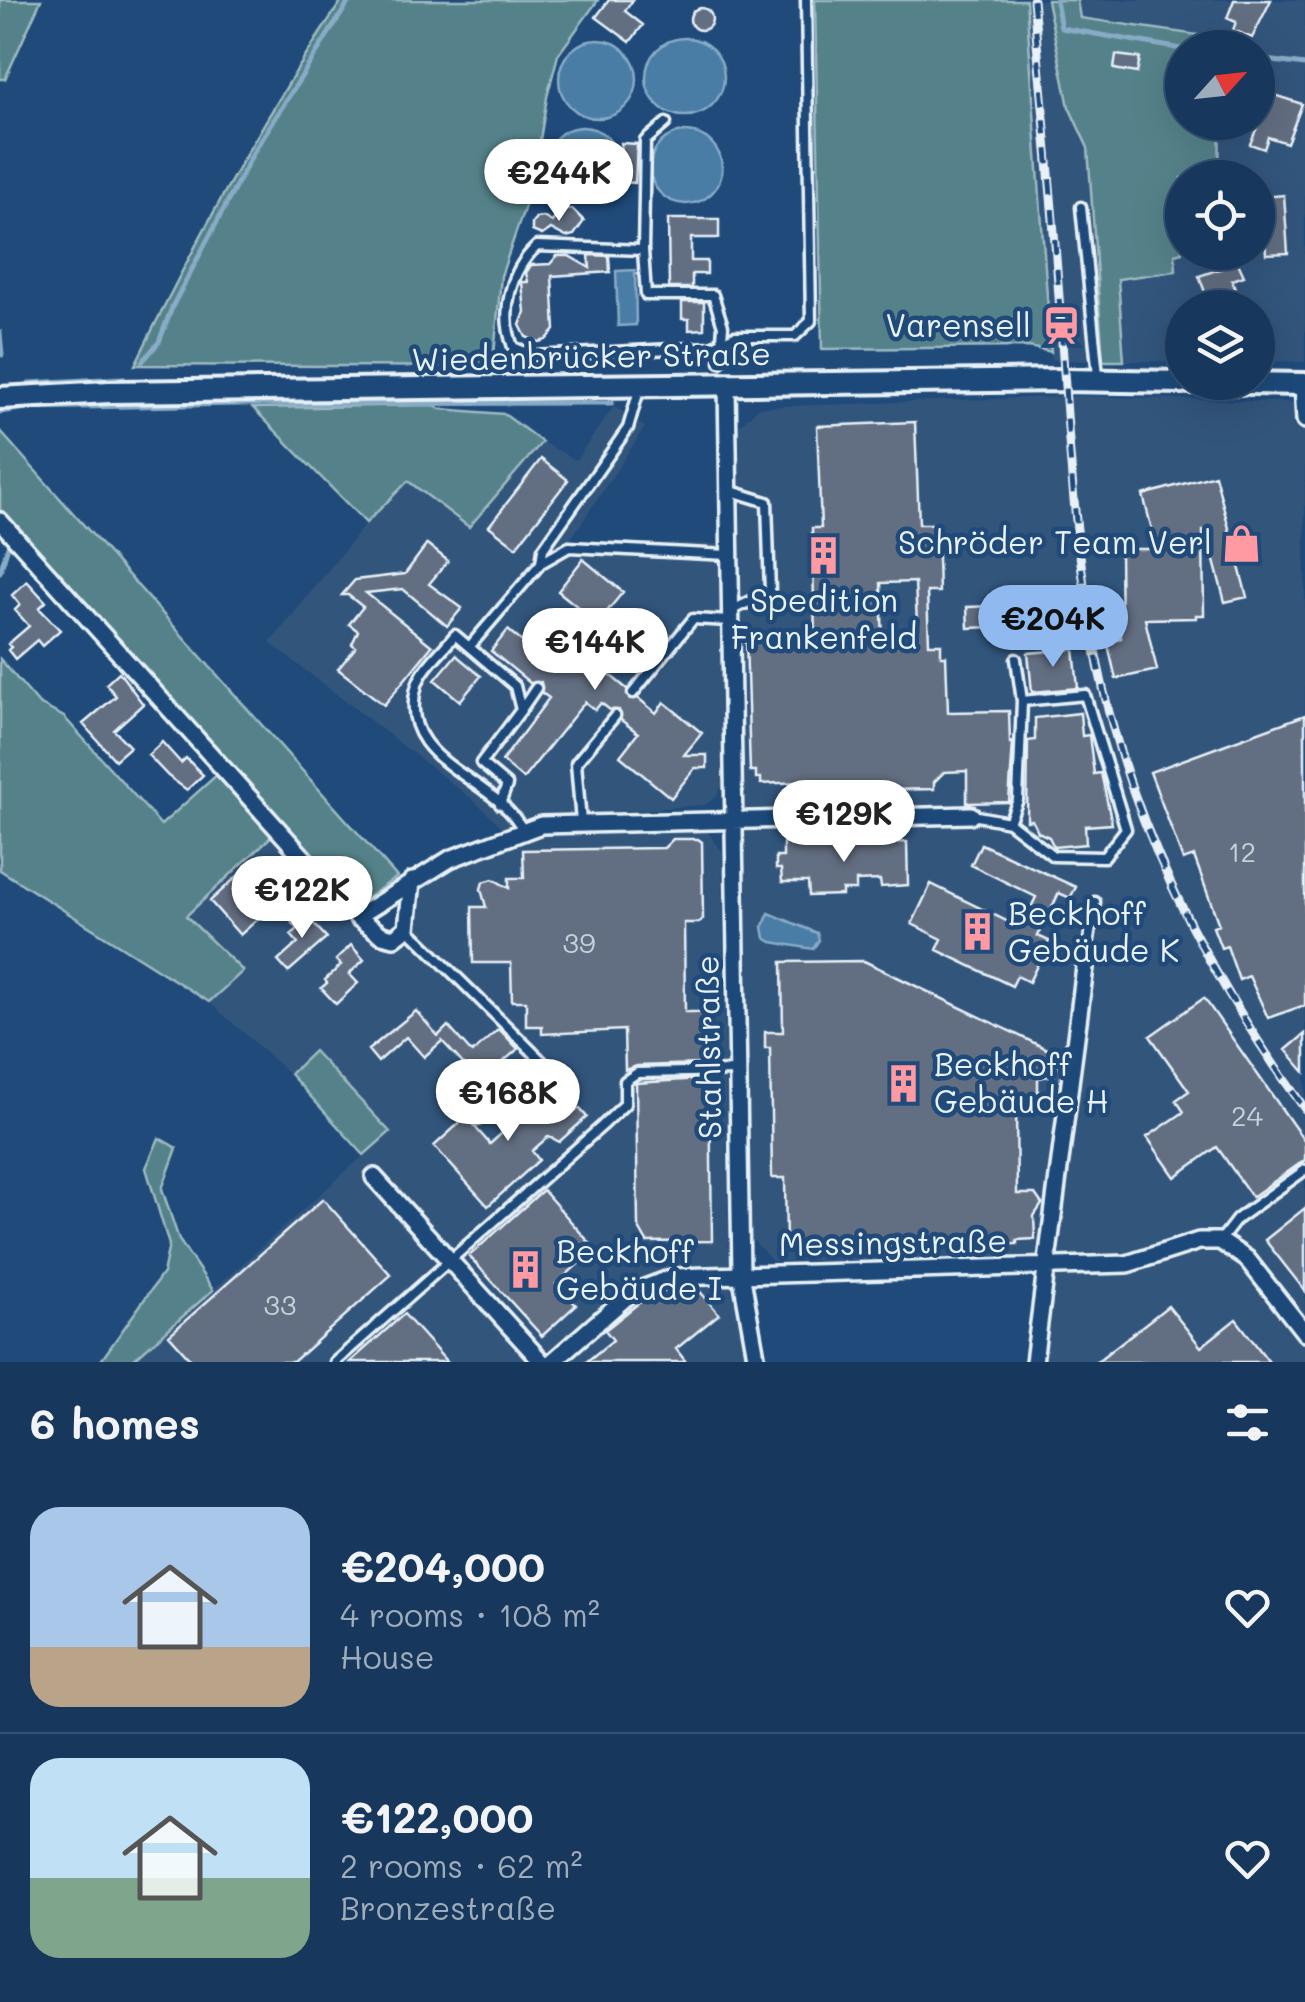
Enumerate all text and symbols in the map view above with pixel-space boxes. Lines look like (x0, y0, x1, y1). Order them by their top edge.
north arrow (1165, 30, 1275, 140)
map controls (1165, 30, 1275, 400)
pin: €244K (489, 139, 629, 224)
text: €244K (506, 150, 612, 192)
button: locate (1165, 160, 1275, 270)
button: layers (1165, 290, 1275, 400)
place label: Varensell (885, 303, 1031, 345)
station icon: Varensell (1040, 305, 1082, 347)
street label: Wiedenbrücker Straße (411, 331, 771, 379)
place label: Schröder Team Verl (898, 520, 1212, 562)
shop icon: Schröder Team Verl (1221, 522, 1263, 564)
building icon: Spedition Frankenfeld (803, 535, 845, 577)
place label: Spedition Frankenfeld (731, 578, 917, 657)
pin: €204K (983, 585, 1123, 670)
text: €204K (1000, 596, 1106, 638)
pin: €144K (525, 608, 665, 693)
text: €144K (544, 619, 646, 661)
pin: €129K (774, 780, 914, 865)
text: €129K (795, 791, 893, 833)
house number: 12 (1228, 833, 1256, 869)
pin: €122K (232, 856, 372, 941)
text: €122K (254, 867, 350, 909)
place label: Beckhoff Gebäude K (1008, 891, 1179, 970)
building icon: Beckhoff Gebäude K (957, 911, 999, 953)
house number: 39 (563, 924, 595, 960)
street label: Stahlstraße (684, 955, 730, 1139)
place label: Beckhoff Gebäude H (934, 1042, 1109, 1121)
pin: €168K (438, 1059, 578, 1144)
building icon: Beckhoff Gebäude H (883, 1062, 925, 1104)
text: €168K (458, 1070, 558, 1112)
house number: 24 (1231, 1097, 1264, 1133)
street label: Messingstraße (778, 1218, 1007, 1264)
place label: Beckhoff Gebäude I (556, 1229, 722, 1308)
building icon: Beckhoff Gebäude I (505, 1249, 547, 1291)
house number: 33 (264, 1286, 296, 1322)
text: 6 homes (30, 1395, 200, 1450)
icon: filters (1220, 1395, 1275, 1450)
text: €204,000 (340, 1538, 545, 1593)
icon: home (110, 1547, 230, 1667)
icon: heart (1220, 1580, 1275, 1635)
text: 4 rooms · 108 m² (340, 1593, 600, 1635)
text: House (340, 1635, 435, 1677)
text: €122,000 (340, 1789, 534, 1844)
icon: home (110, 1798, 230, 1918)
icon: heart (1220, 1831, 1275, 1886)
text: 2 rooms · 62 m² (340, 1844, 583, 1886)
text: Bronzestraße (340, 1886, 556, 1928)

